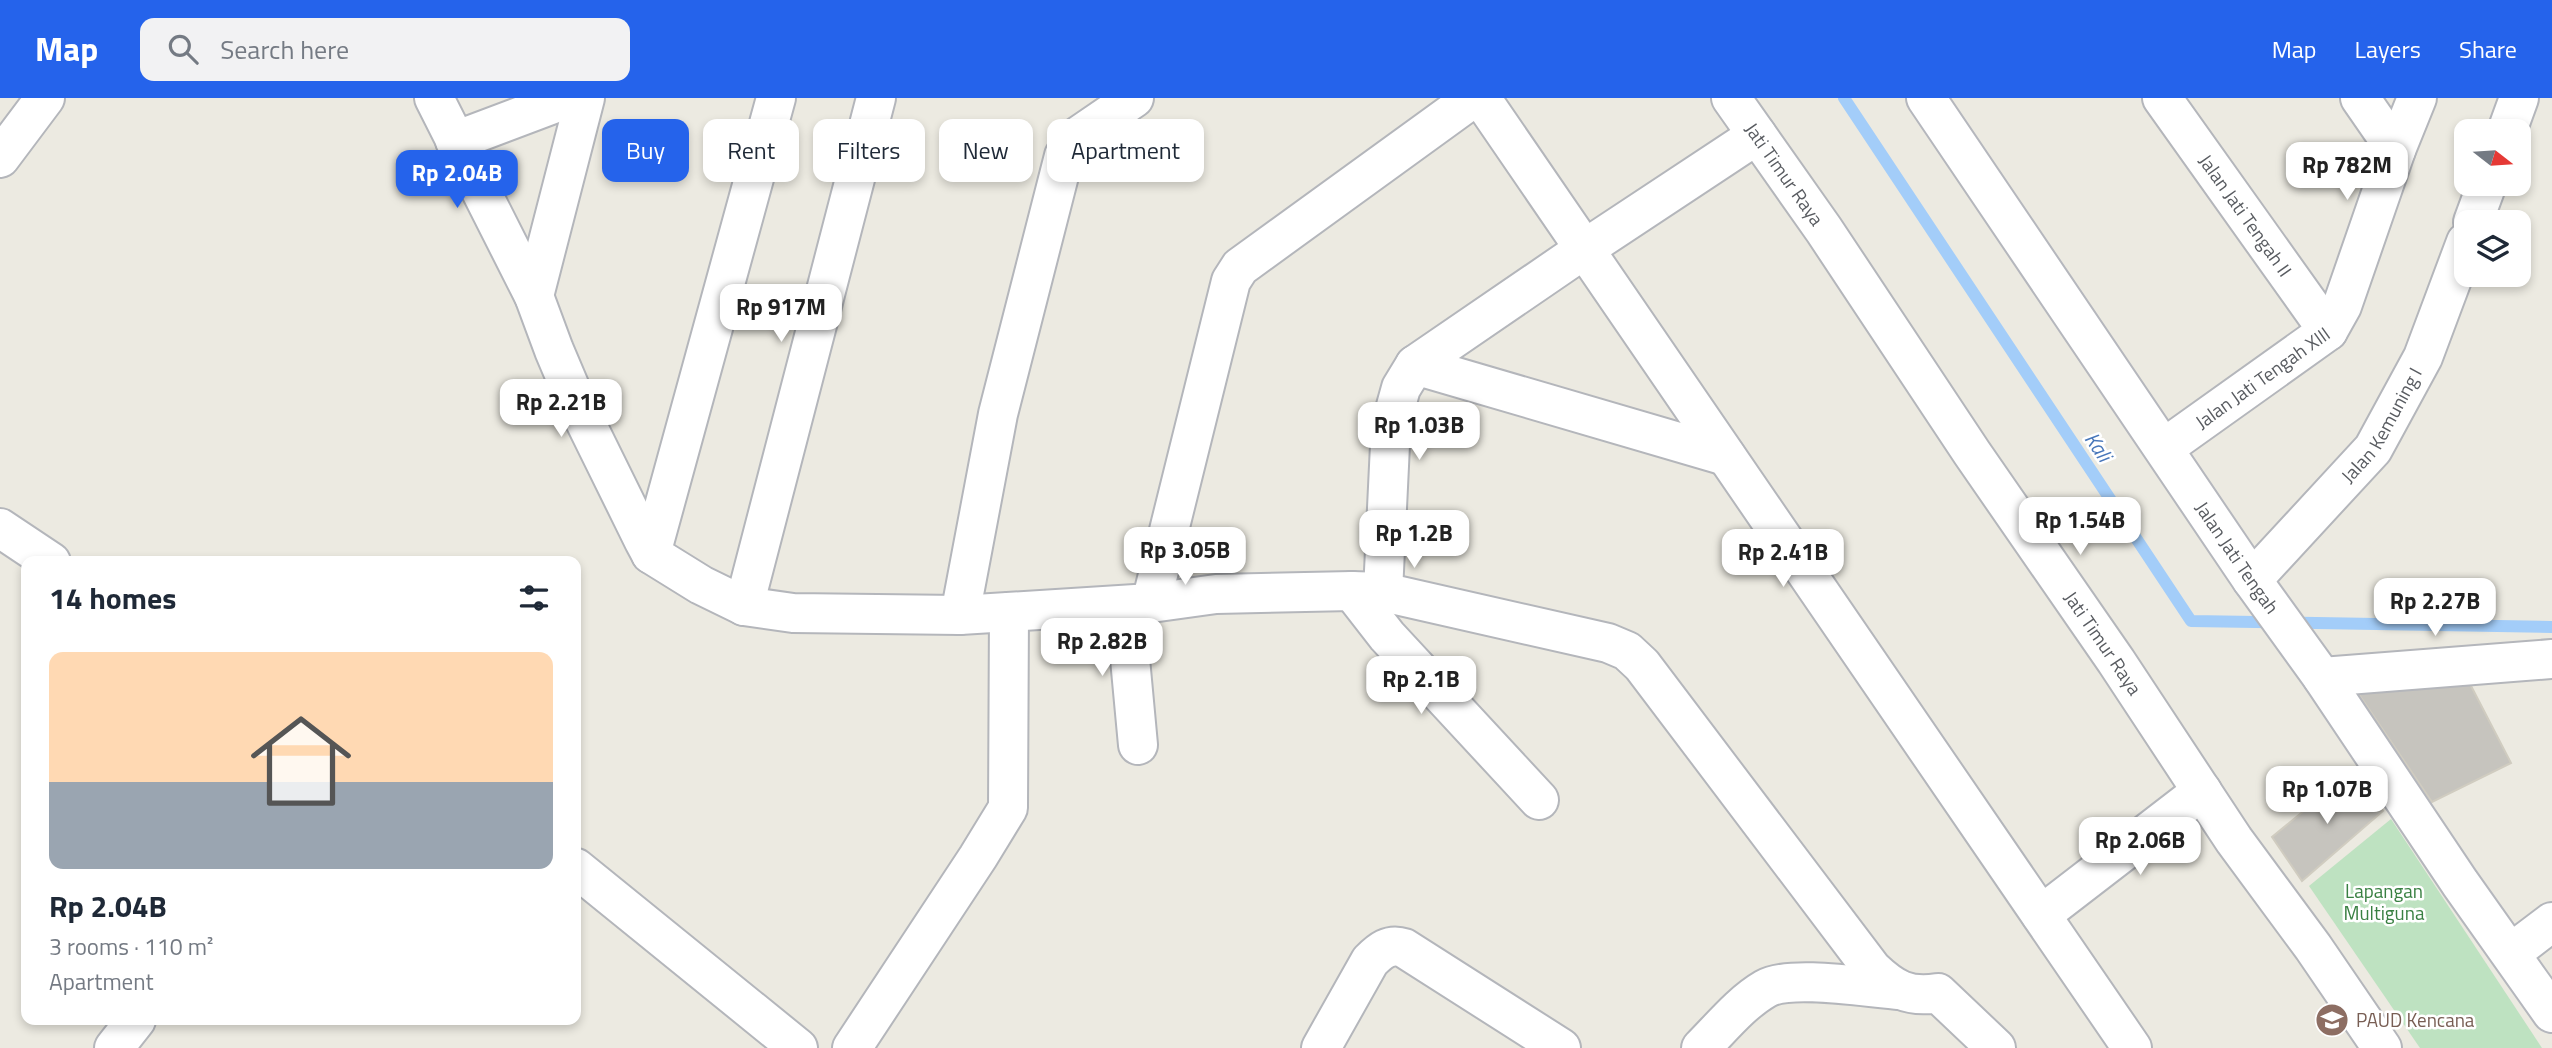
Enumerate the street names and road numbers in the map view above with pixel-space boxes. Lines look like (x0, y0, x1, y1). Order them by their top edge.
street label: Jati Timur Raya (1738, 116, 1832, 232)
street label: Jalan Jati Tengah II (2192, 148, 2300, 282)
street label: Jalan Jati Tengah XIII (2189, 319, 2336, 436)
street label: Jalan Kemuning I (2334, 362, 2429, 489)
street label: Jalan Jati Tengah (2189, 495, 2287, 619)
street label: Jati Timur Raya (2058, 585, 2150, 701)

